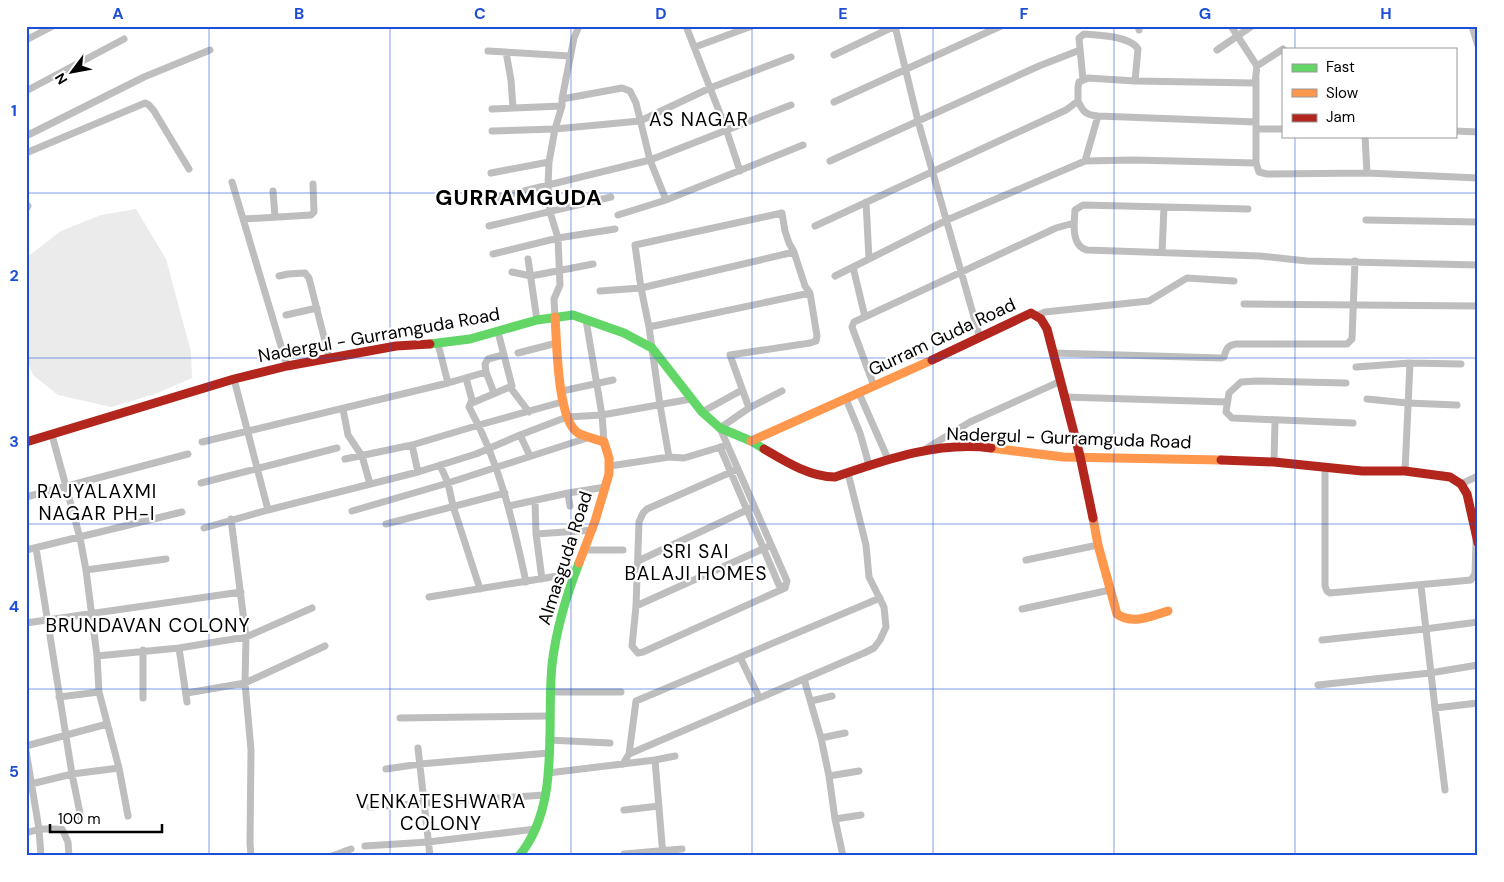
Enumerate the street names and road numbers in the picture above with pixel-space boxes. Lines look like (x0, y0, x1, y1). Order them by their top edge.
street label: Gurram Guda Road (865, 292, 1019, 382)
street label: Nadergul - Gurramguda Road (256, 302, 502, 368)
street label: Nadergul - Gurramguda Road (946, 422, 1192, 454)
street label: Almasguda Road (532, 488, 598, 628)

